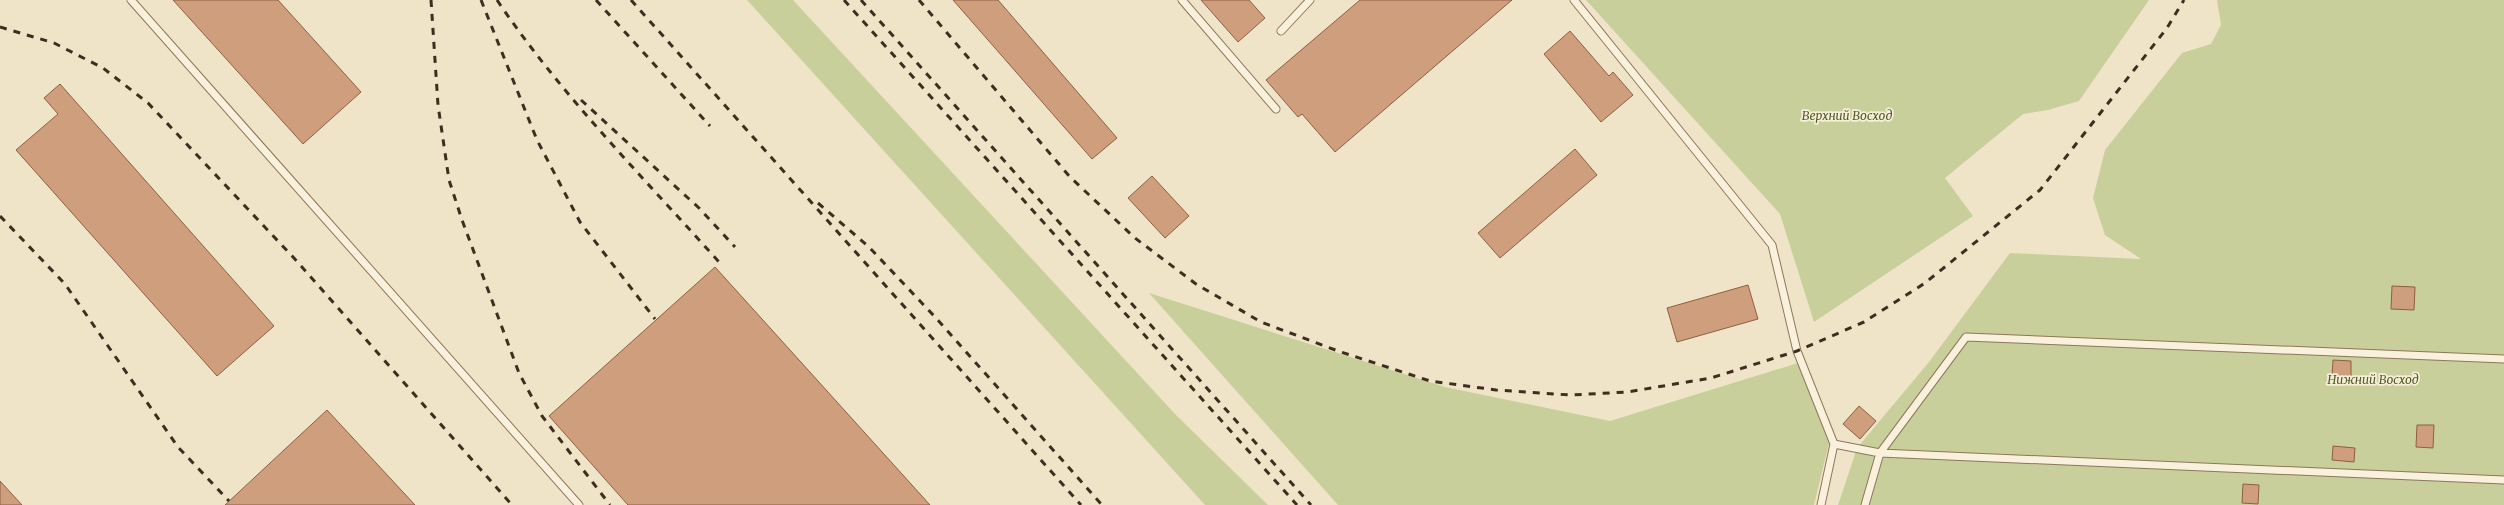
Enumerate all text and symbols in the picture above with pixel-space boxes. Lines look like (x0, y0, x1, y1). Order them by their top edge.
park label: Верхний Восход (1802, 108, 1892, 123)
park label: Нижний Восход (2327, 372, 2419, 387)

